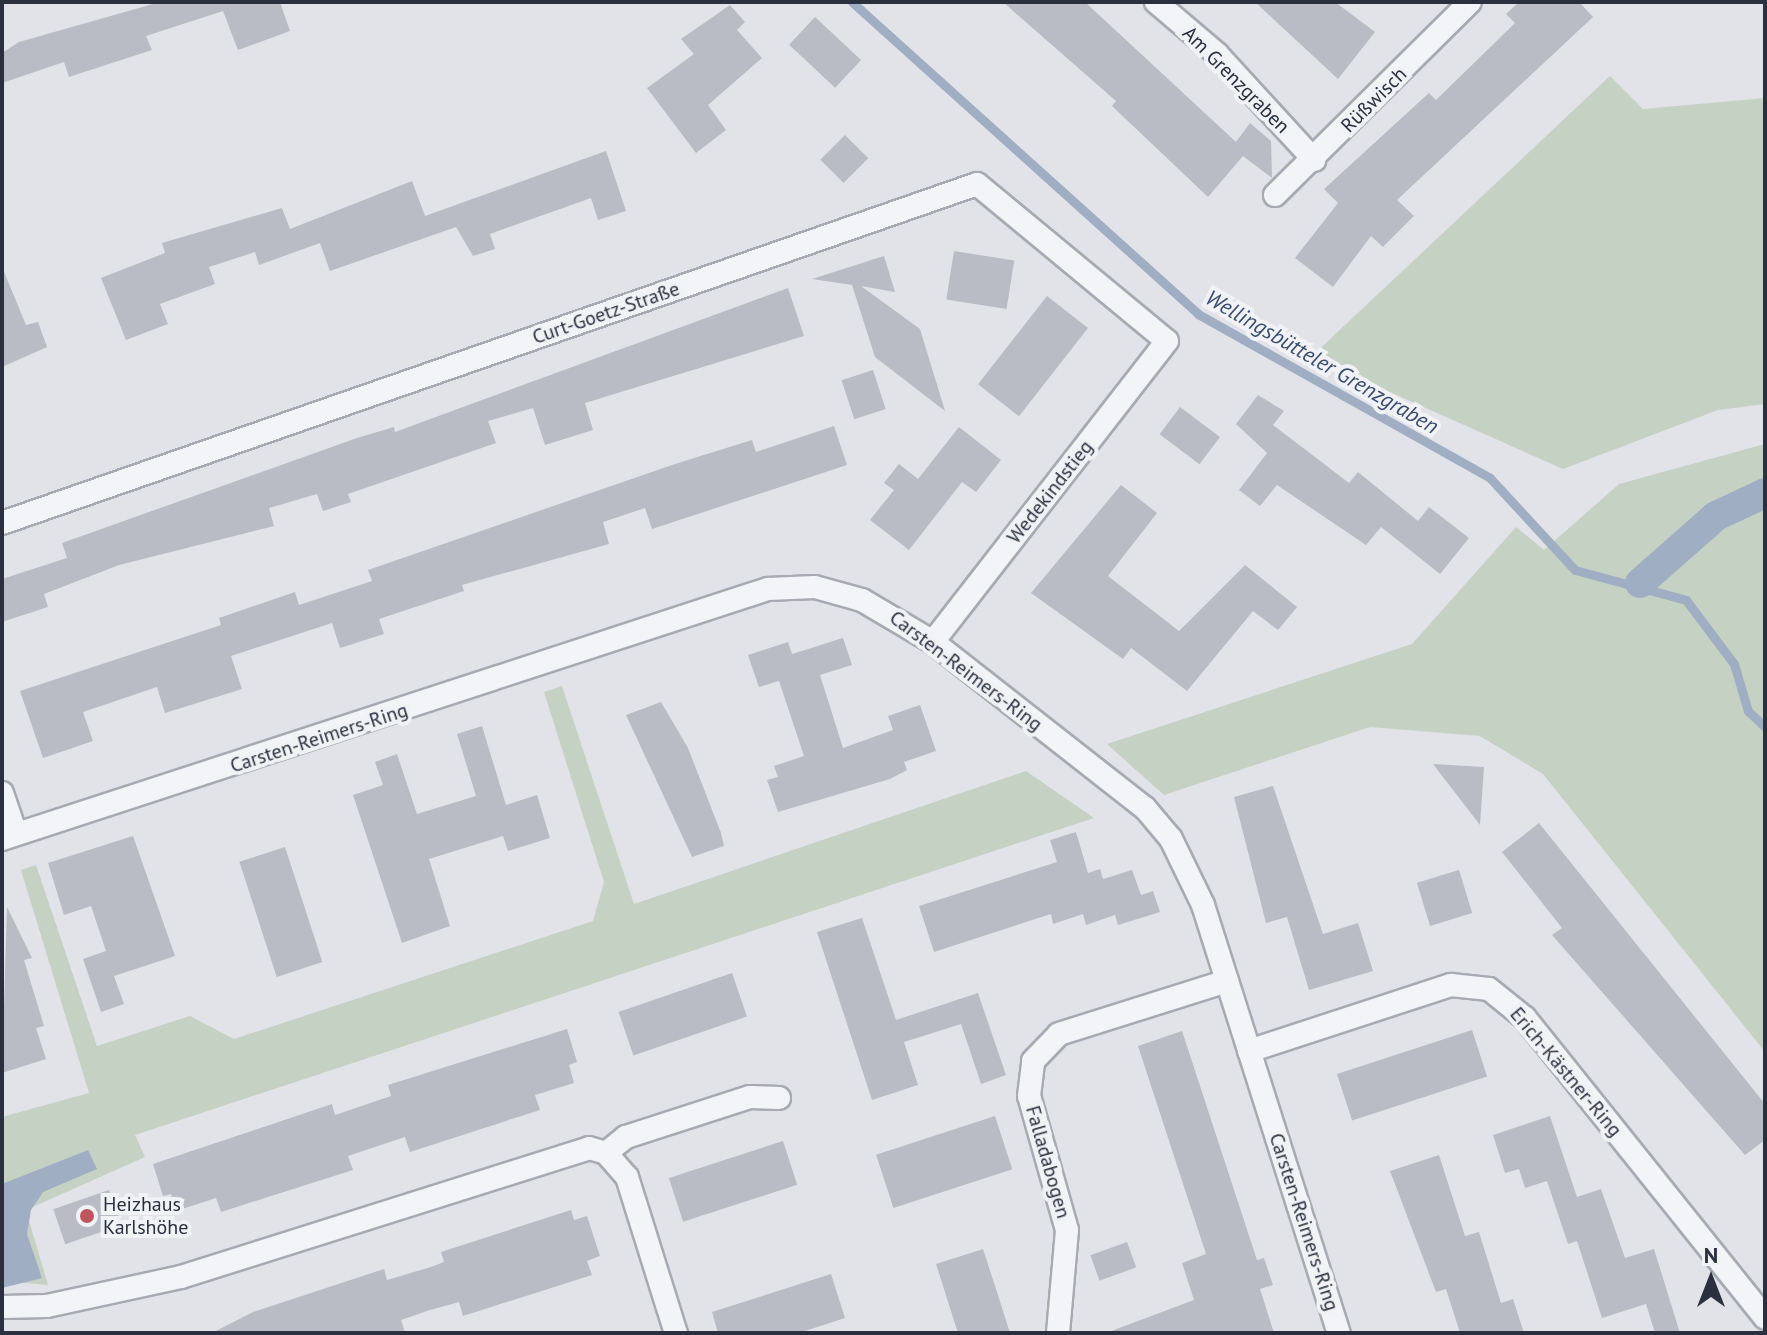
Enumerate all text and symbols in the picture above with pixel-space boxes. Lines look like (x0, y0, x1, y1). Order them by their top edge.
street label: Am Grenzgraben (1178, 22, 1294, 138)
street label: Rüßwisch (1336, 62, 1412, 138)
street label: Curt-Goetz-Straße (529, 277, 683, 349)
water label: Wellingsbütteler Grenzgraben (1201, 284, 1443, 440)
street label: Wedekindstieg (1002, 435, 1098, 549)
street label: Carsten-Reimers-Ring (885, 606, 1047, 736)
street label: Carsten-Reimers-Ring (227, 698, 411, 778)
street label: Erich-Kästner-Ring (1505, 1002, 1627, 1142)
street label: Falladabogen (1020, 1103, 1076, 1221)
street label: Carsten-Reimers-Ring (1264, 1130, 1344, 1314)
place label: Heizhaus Karlshöhe (103, 1192, 188, 1239)
marker: Heizhaus Karlshöhe (78, 1207, 96, 1225)
north arrow (1671, 1239, 1751, 1319)
text: N (1704, 1241, 1718, 1269)

